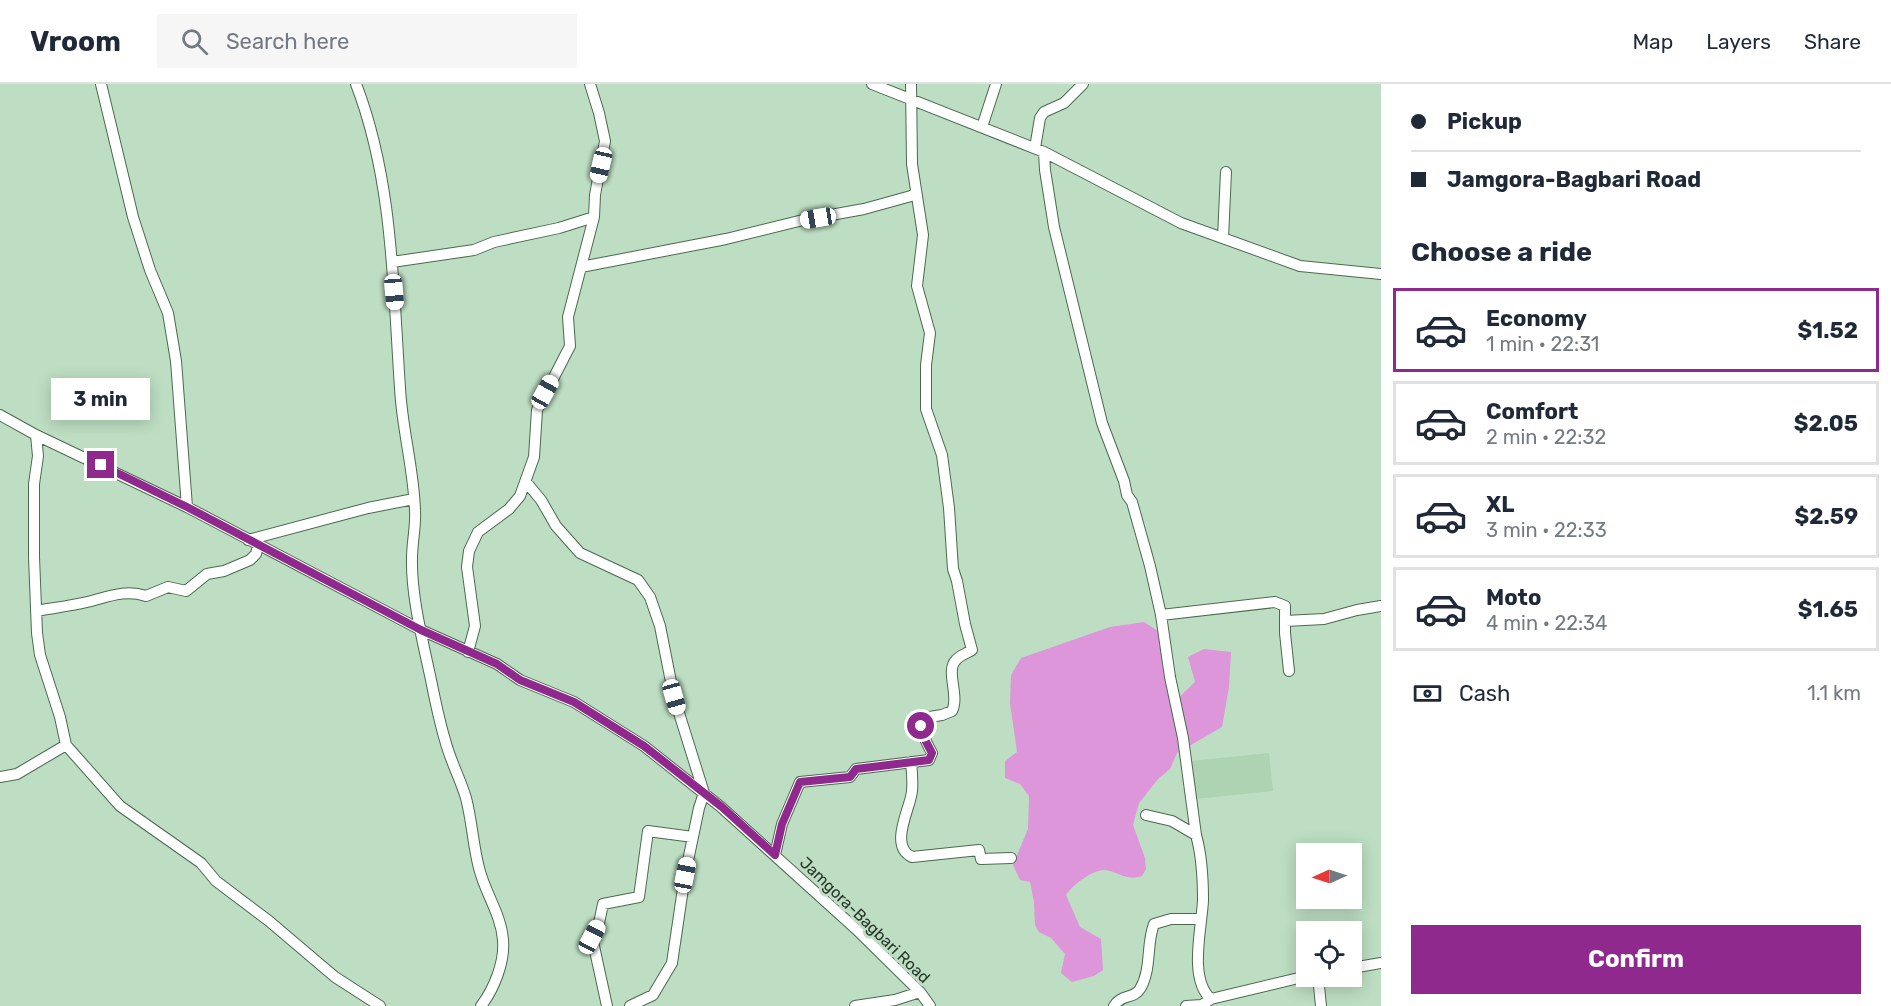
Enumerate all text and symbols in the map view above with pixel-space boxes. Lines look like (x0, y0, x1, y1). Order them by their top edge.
search box (157, 14, 577, 68)
text: Vroom (30, 25, 121, 58)
icon: search (178, 25, 211, 58)
text: Search here (226, 28, 349, 55)
text: Map (1632, 29, 1673, 54)
text: Layers (1706, 29, 1771, 54)
text: Share (1804, 29, 1861, 54)
text: Pickup (1447, 108, 1522, 135)
car (588, 145, 614, 185)
text: Jamgora-Bagbari Road (1447, 166, 1701, 193)
car (799, 206, 837, 230)
text: Choose a ride (1411, 236, 1592, 268)
car (383, 273, 405, 311)
icon: car (1414, 303, 1468, 357)
text: Economy (1486, 305, 1587, 332)
text: $1.52 (1798, 317, 1858, 344)
text: 1 min · 22:31 (1486, 332, 1599, 356)
car (528, 372, 562, 412)
callout: 3 min (51, 378, 150, 420)
text: 3 min (73, 387, 128, 411)
icon: car (1414, 396, 1468, 450)
text: Comfort (1486, 398, 1578, 425)
text: $2.05 (1794, 410, 1858, 437)
text: 2 min · 22:32 (1486, 425, 1606, 449)
route end (87, 451, 114, 478)
icon: car (1414, 489, 1468, 543)
text: XL (1486, 491, 1514, 518)
text: $2.59 (1794, 503, 1858, 530)
text: 3 min · 22:33 (1486, 518, 1607, 542)
icon: car (1414, 582, 1468, 636)
text: Moto (1486, 584, 1541, 611)
text: $1.65 (1798, 596, 1858, 623)
text: 4 min · 22:34 (1486, 611, 1608, 635)
car (660, 677, 688, 717)
icon: cash (1411, 677, 1444, 710)
text: Cash (1459, 680, 1510, 707)
text: 1.1 km (1807, 681, 1861, 705)
route start (907, 712, 934, 739)
north arrow (1296, 843, 1362, 909)
map controls (1296, 843, 1362, 987)
street label: Jamgora-Bagbari Road (796, 853, 934, 987)
car (673, 856, 697, 894)
car (576, 917, 608, 957)
button: locate (1296, 921, 1362, 987)
button: Confirm (1411, 925, 1861, 994)

